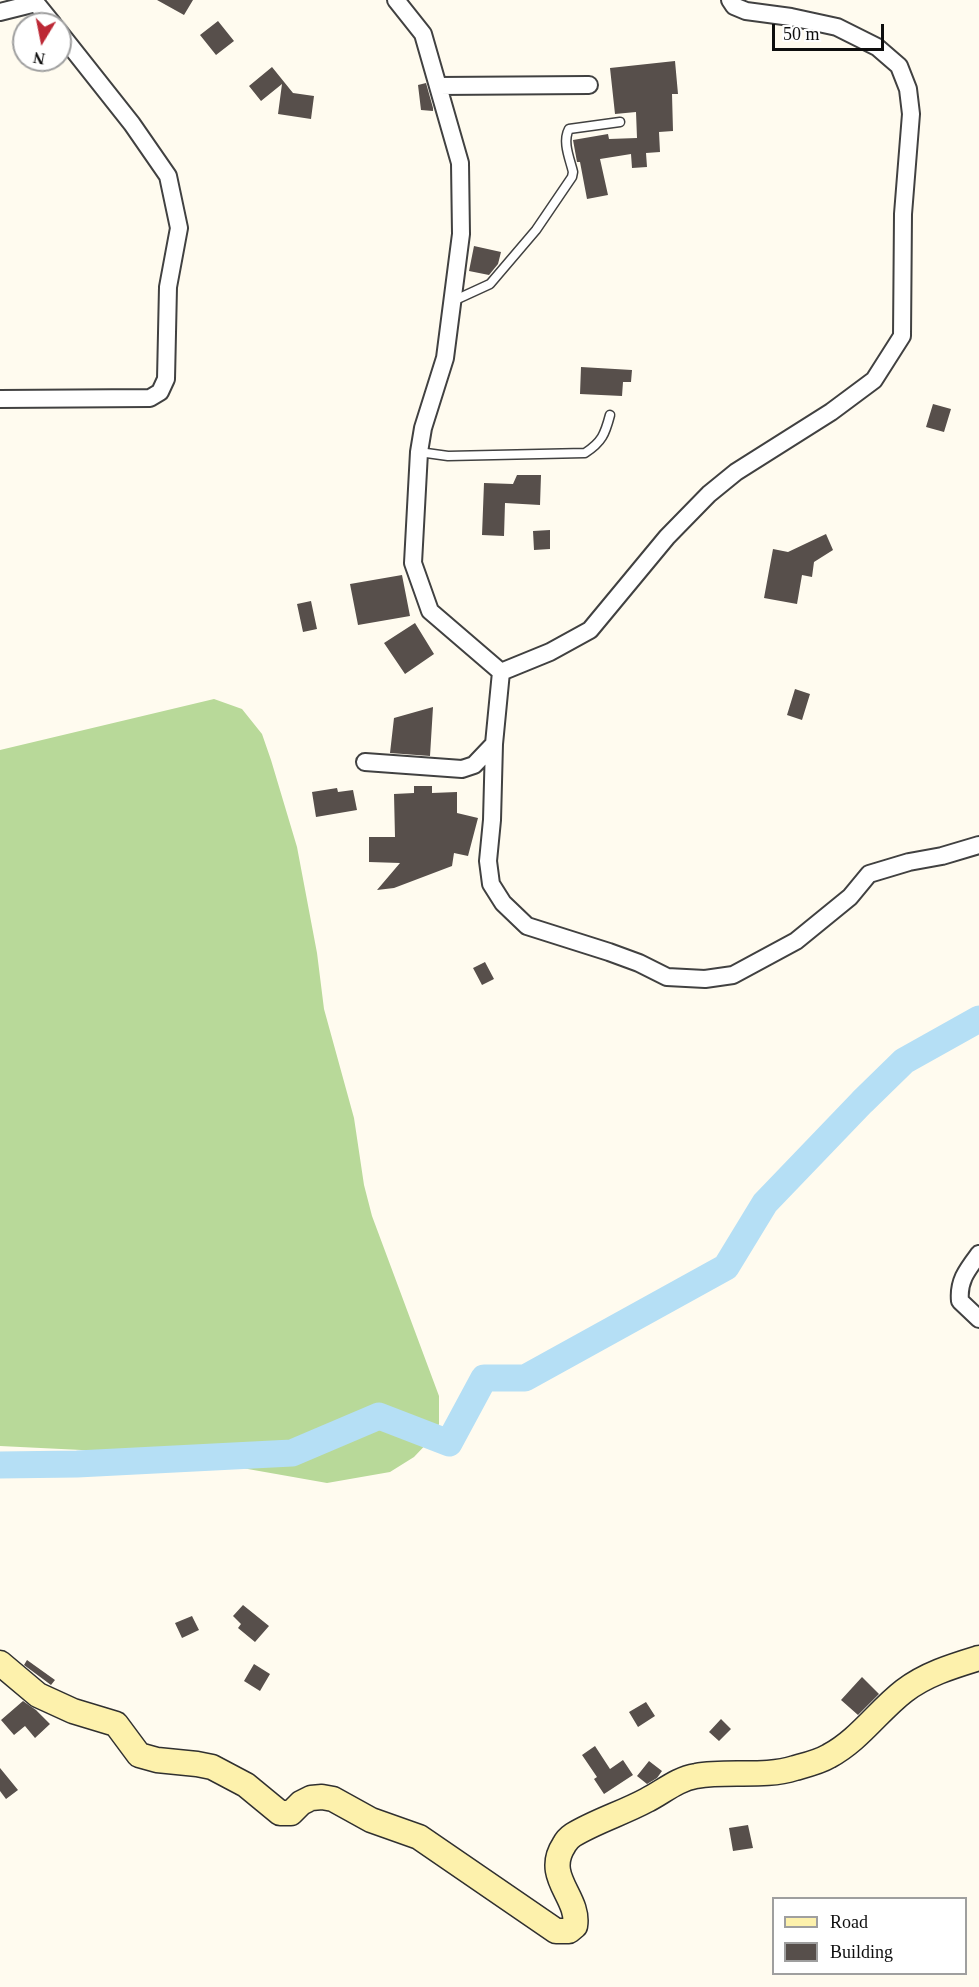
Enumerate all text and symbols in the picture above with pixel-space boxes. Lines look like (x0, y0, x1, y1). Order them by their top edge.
north arrow (12, 12, 72, 72)
scale bar (775, 12, 888, 50)
text: 50 m (783, 24, 820, 44)
text: N (32, 49, 46, 68)
legend (772, 1897, 967, 1975)
text: Road (830, 1912, 868, 1932)
text: Building (830, 1942, 893, 1962)

